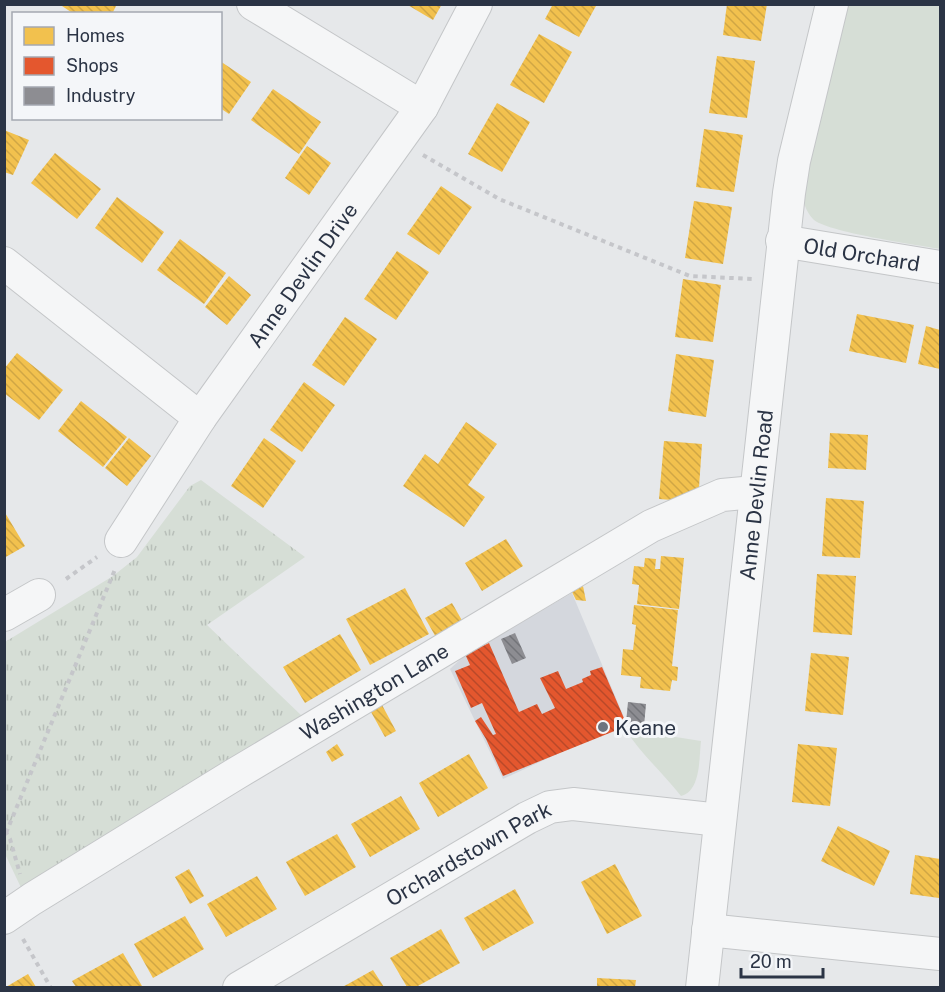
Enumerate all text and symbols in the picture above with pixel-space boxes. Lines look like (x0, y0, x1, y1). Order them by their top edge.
legend (12, 12, 222, 120)
text: Homes (66, 25, 125, 46)
text: Shops (66, 55, 118, 76)
text: Industry (66, 85, 136, 106)
street label: Anne Devlin Drive (242, 198, 362, 352)
street label: Old Orchard (802, 232, 922, 276)
street label: Anne Devlin Road (734, 408, 778, 582)
street label: Washington Lane (295, 637, 453, 745)
place label: Keane (615, 715, 676, 740)
marker: Keane (596, 720, 610, 734)
street label: Orchardstown Park (381, 796, 555, 911)
scale bar (741, 941, 824, 979)
text: 20 m (750, 951, 792, 972)

